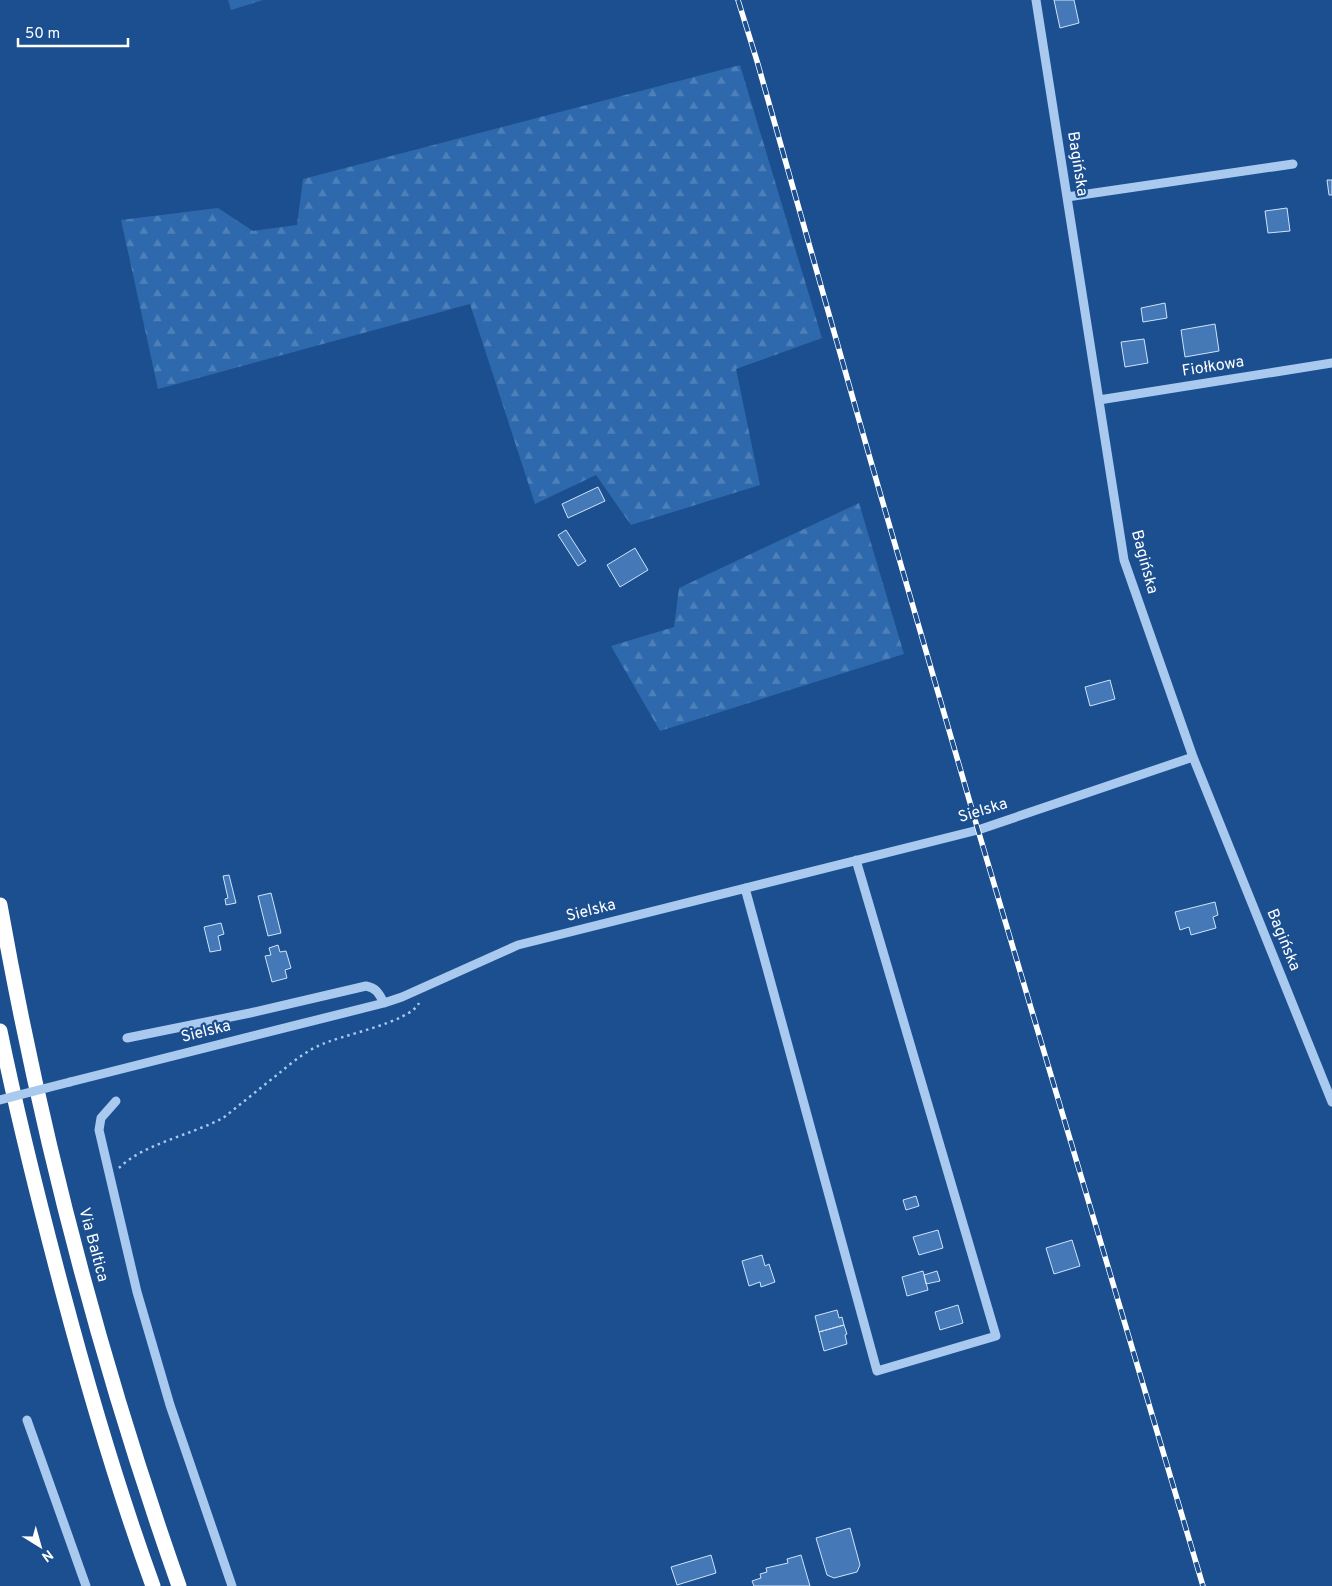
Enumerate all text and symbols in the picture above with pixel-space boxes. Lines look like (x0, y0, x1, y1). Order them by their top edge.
scale bar (18, 15, 128, 47)
text: 50 m (25, 25, 60, 44)
street label: Bagińska (1062, 130, 1092, 198)
street label: Fiołkowa (1180, 352, 1246, 382)
street label: Bagińska (1126, 528, 1162, 596)
street label: Sielska (956, 794, 1010, 828)
street label: Sielska (564, 895, 618, 927)
street label: Bagińska (1261, 906, 1305, 974)
street label: Sielska (179, 1016, 233, 1048)
street label: Via Baltica (74, 1206, 112, 1284)
north arrow (15, 1521, 65, 1571)
text: N (38, 1545, 56, 1565)

